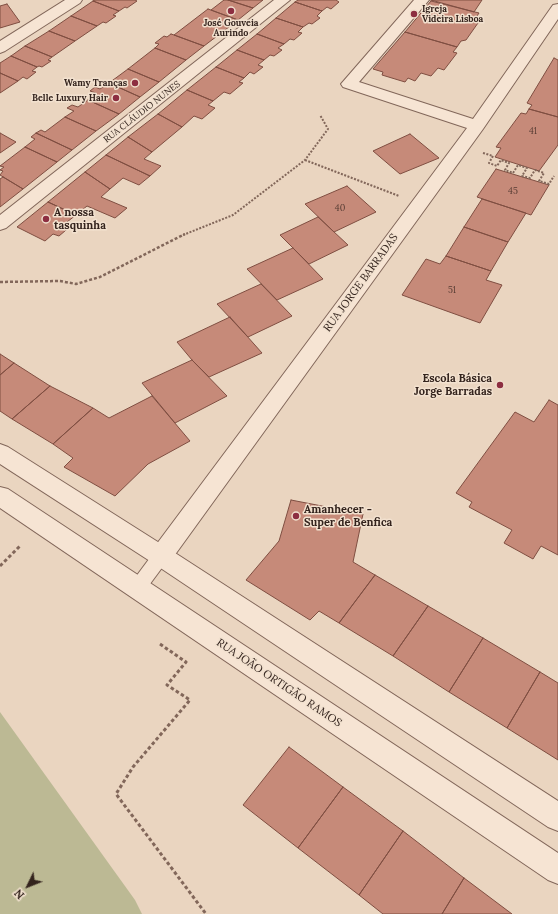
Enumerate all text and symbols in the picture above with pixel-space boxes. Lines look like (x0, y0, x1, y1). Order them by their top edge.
place label: Igreja Videira Lisboa (422, 4, 483, 25)
marker: José Gouveia Aurindo (226, 6, 236, 16)
marker: Igreja Videira Lisboa (409, 9, 419, 19)
place label: José Gouveia Aurindo (203, 18, 259, 39)
place label: Wamy Tranças (64, 78, 127, 88)
marker: Wamy Tranças (130, 78, 140, 88)
street label: RUA CLÁUDIO NUNES (102, 79, 182, 145)
place label: Belle Luxury Hair (32, 93, 108, 103)
marker: Belle Luxury Hair (111, 93, 121, 103)
house number: 41 (529, 126, 537, 136)
house number: 45 (508, 186, 518, 196)
house number: 40 (335, 203, 345, 213)
place label: A nossa tasquinha (54, 206, 106, 232)
marker: A nossa tasquinha (41, 214, 51, 224)
street label: RUA JORGE BARRADAS (321, 231, 401, 335)
house number: 51 (448, 285, 456, 295)
place label: Escola Básica Jorge Barradas (414, 372, 492, 398)
marker: Escola Básica Jorge Barradas (495, 380, 505, 390)
place label: Amanhecer - Super de Benfica (304, 503, 392, 529)
marker: Amanhecer - Super de Benfica (291, 511, 301, 521)
street label: RUA JOÃO ORTIGÃO RAMOS (214, 636, 344, 730)
north arrow (8, 866, 48, 906)
text: N (11, 886, 27, 902)

